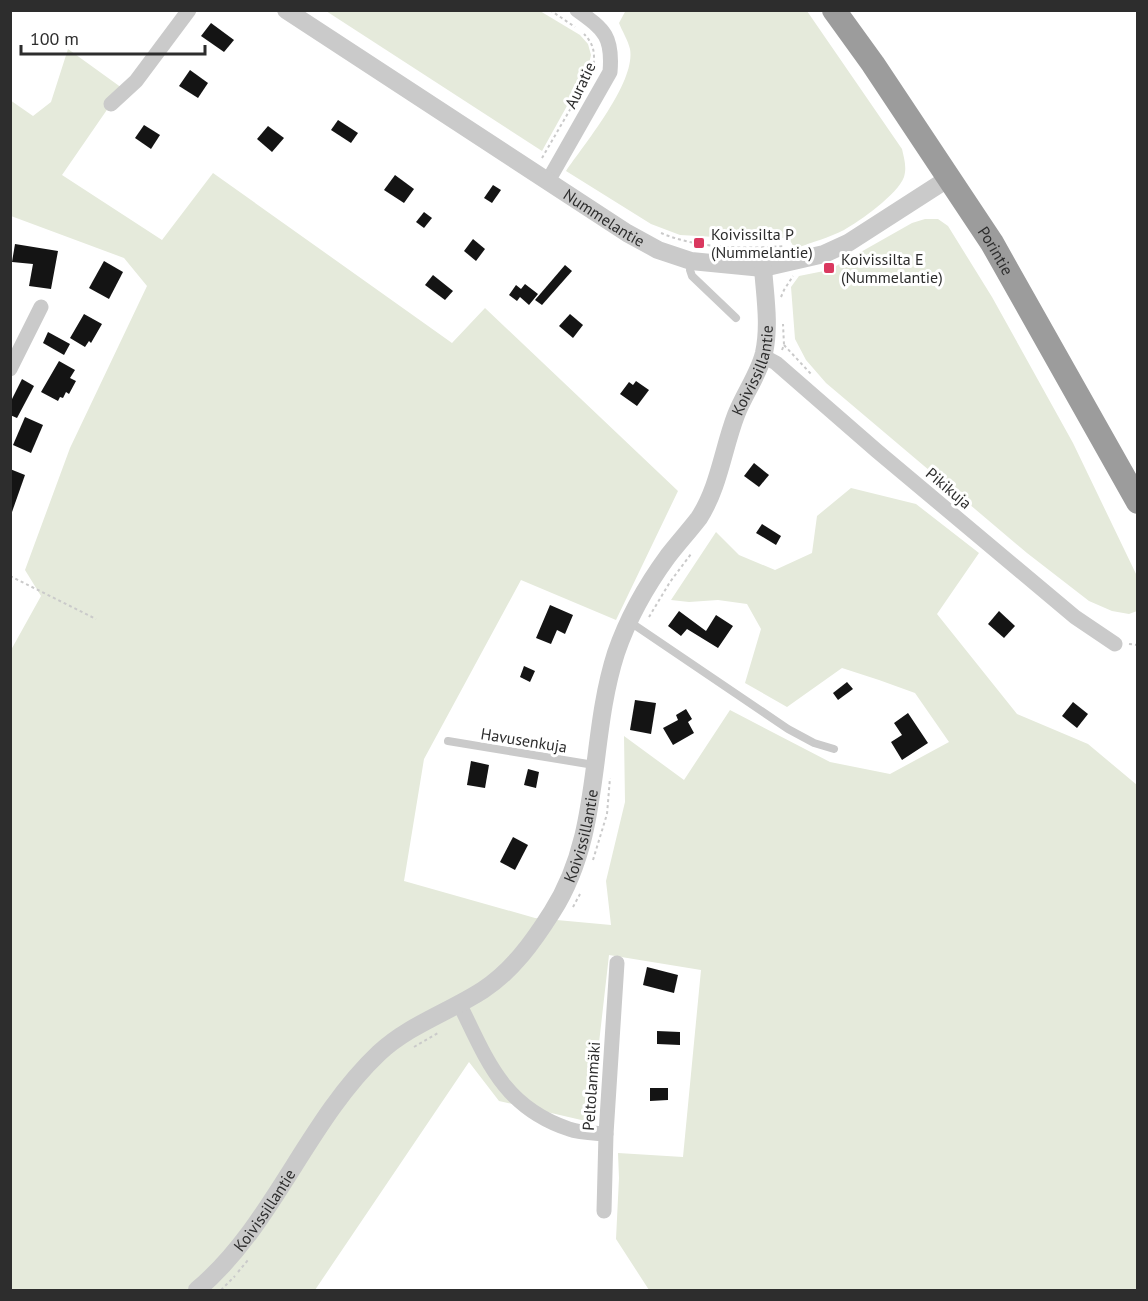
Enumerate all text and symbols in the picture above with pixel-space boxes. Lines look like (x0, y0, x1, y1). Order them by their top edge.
scale bar (21, 18, 206, 56)
text: 100 m (30, 27, 79, 50)
street label: Auratie (560, 59, 600, 111)
street label: Nummelantie (560, 184, 648, 251)
street label: Porintie (974, 222, 1018, 278)
place label: Koivissilta P (Nummelantie) (711, 224, 813, 262)
marker: Koivissilta P (Nummelantie) (692, 236, 706, 250)
place label: Koivissilta E (Nummelantie) (841, 249, 943, 287)
marker: Koivissilta E (Nummelantie) (822, 261, 836, 275)
street label: Koivissillantie (727, 325, 777, 418)
street label: Pikikuja (922, 463, 976, 513)
street label: Havusenkuja (479, 723, 569, 757)
street label: Koivissillantie (559, 788, 602, 885)
street label: Peltolanmäki (578, 1041, 604, 1131)
street label: Koivissillantie (229, 1165, 300, 1255)

